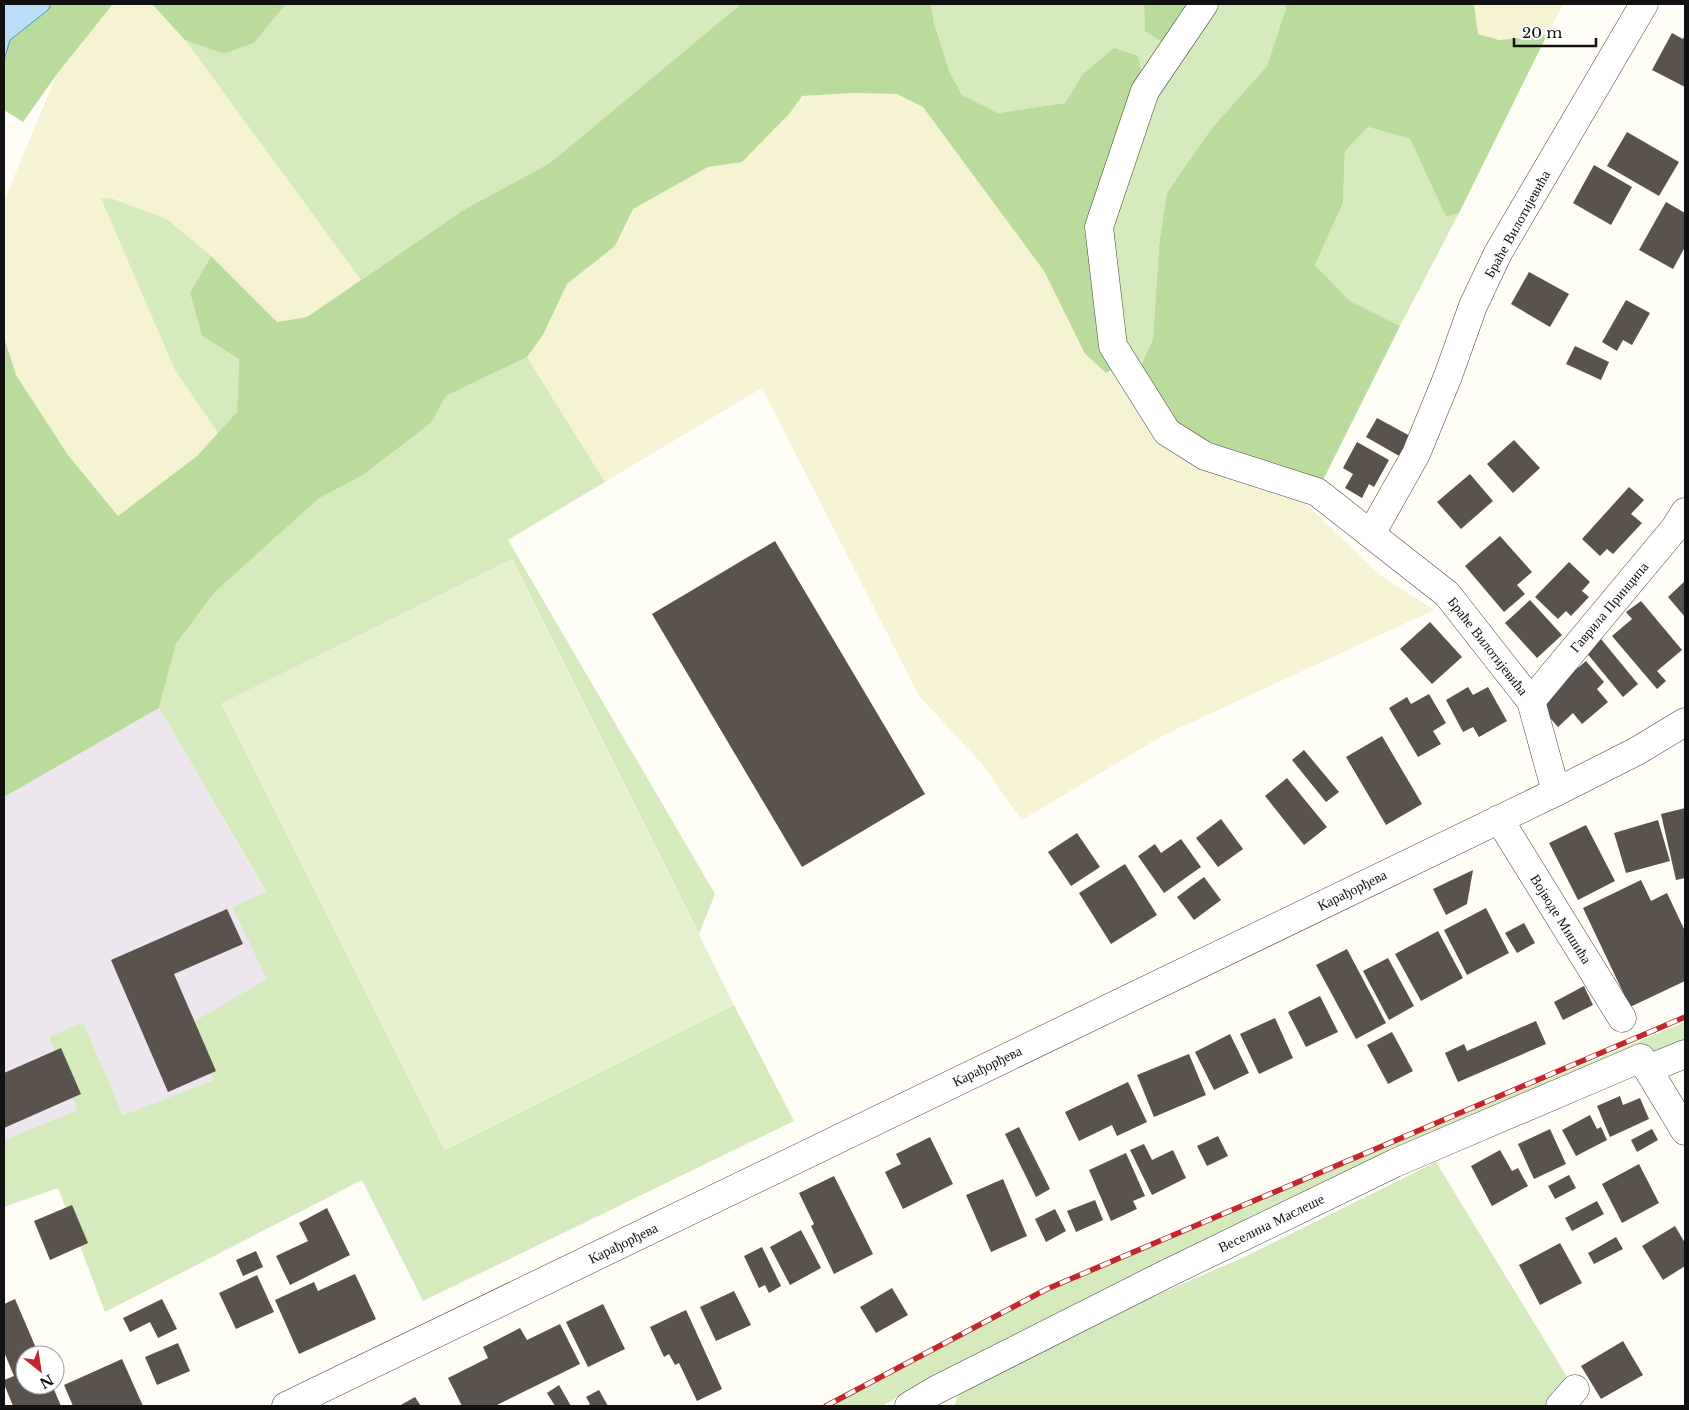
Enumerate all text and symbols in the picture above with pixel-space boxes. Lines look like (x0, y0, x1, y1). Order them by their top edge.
scale bar (1514, 15, 1596, 47)
text: 20 m (1522, 23, 1562, 42)
street label: Браће Вилотијевића (1480, 166, 1554, 281)
street label: Гаврила Принципа (1566, 557, 1653, 656)
street label: Браће Вилотијевића (1444, 593, 1533, 699)
street label: Карађорђева (1314, 865, 1390, 915)
street label: Војводе Мишића (1526, 871, 1596, 968)
street label: Карађорђева (949, 1041, 1025, 1091)
street label: Веселина Маслеше (1215, 1190, 1327, 1256)
street label: Карађорђева (585, 1218, 661, 1268)
north arrow (15, 1345, 65, 1395)
text: N (36, 1370, 57, 1392)

